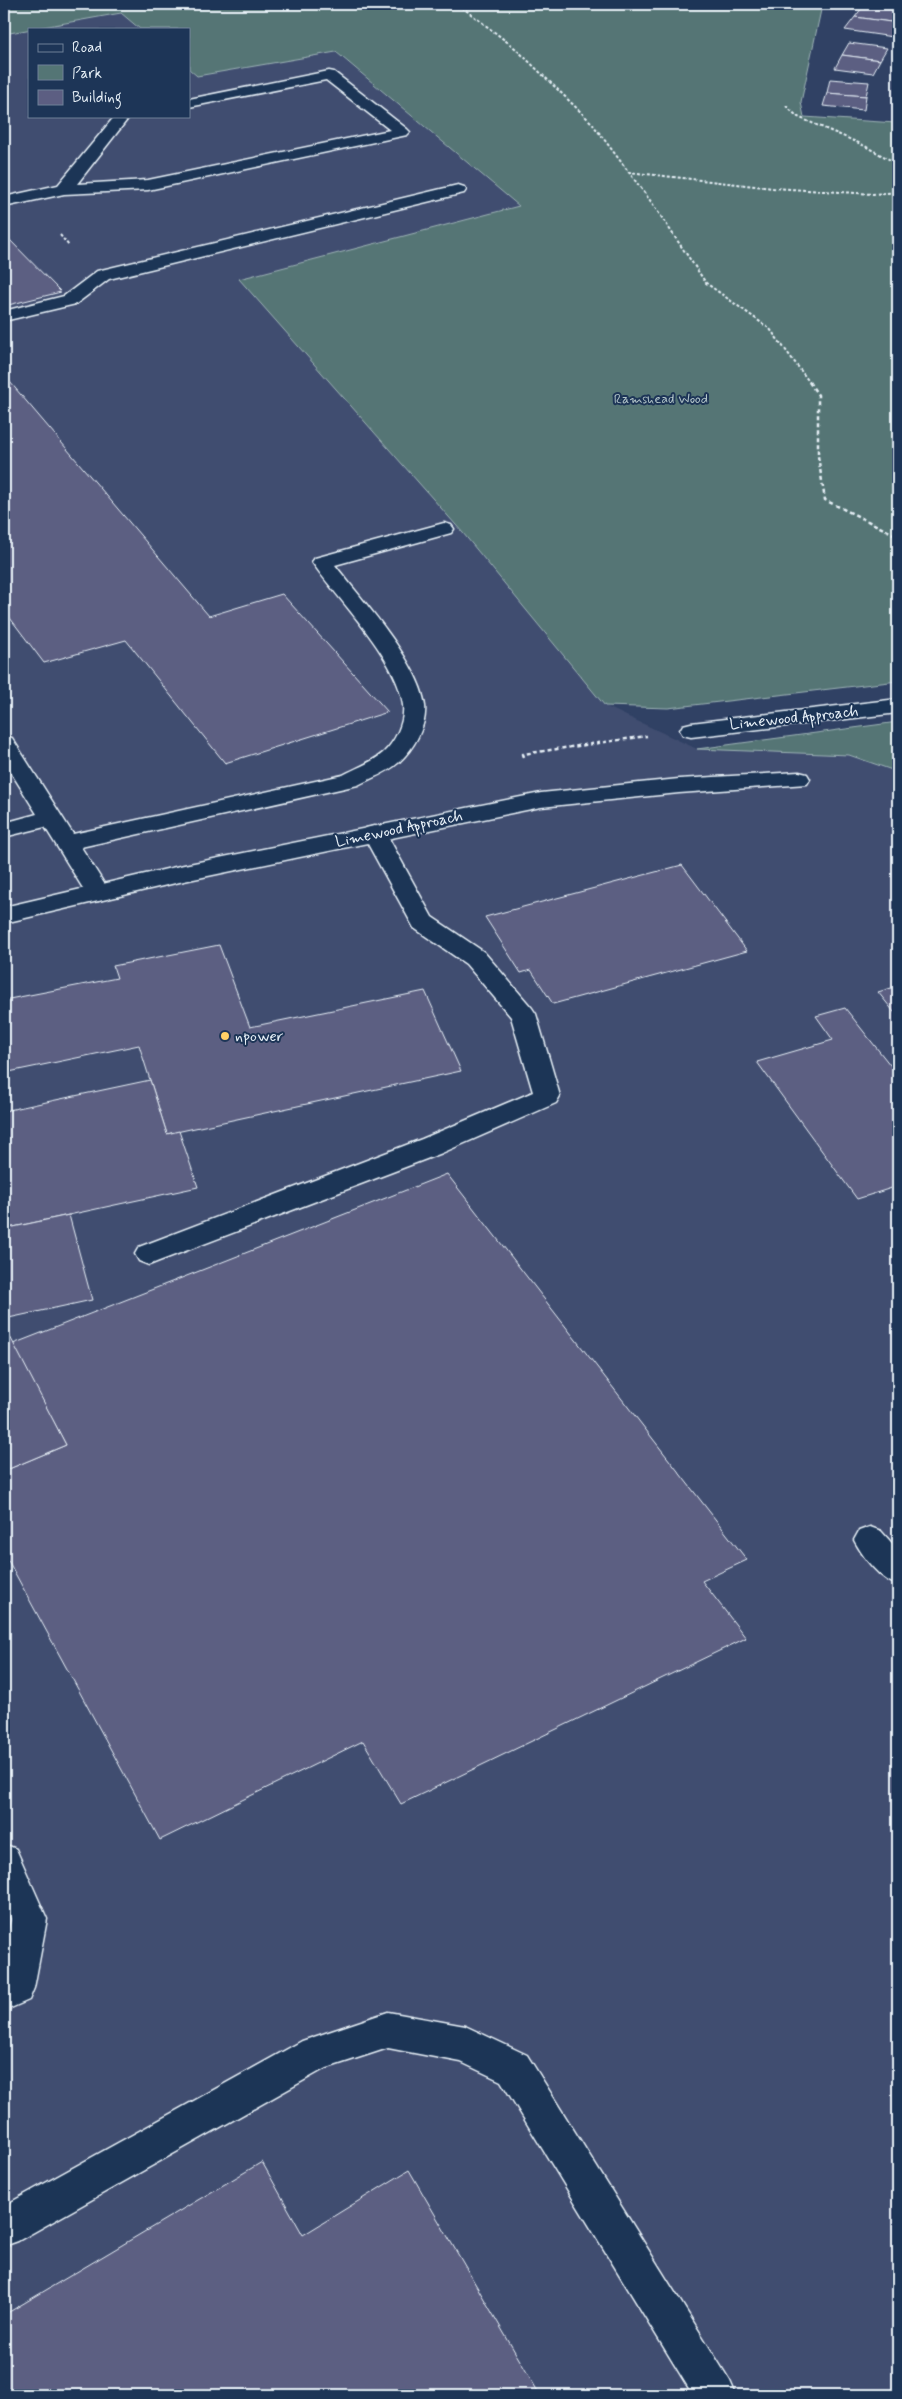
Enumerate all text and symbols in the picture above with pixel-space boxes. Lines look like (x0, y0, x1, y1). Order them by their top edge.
legend (28, 28, 190, 118)
text: Road (72, 38, 102, 58)
text: Park (72, 64, 102, 84)
text: Building (72, 88, 122, 109)
park label: Ramshead Wood (614, 390, 708, 408)
street label: Limewood Approach (729, 701, 860, 736)
street label: Limewood Approach (333, 805, 465, 854)
place label: npower (235, 1026, 284, 1047)
marker: npower (219, 1030, 231, 1042)

